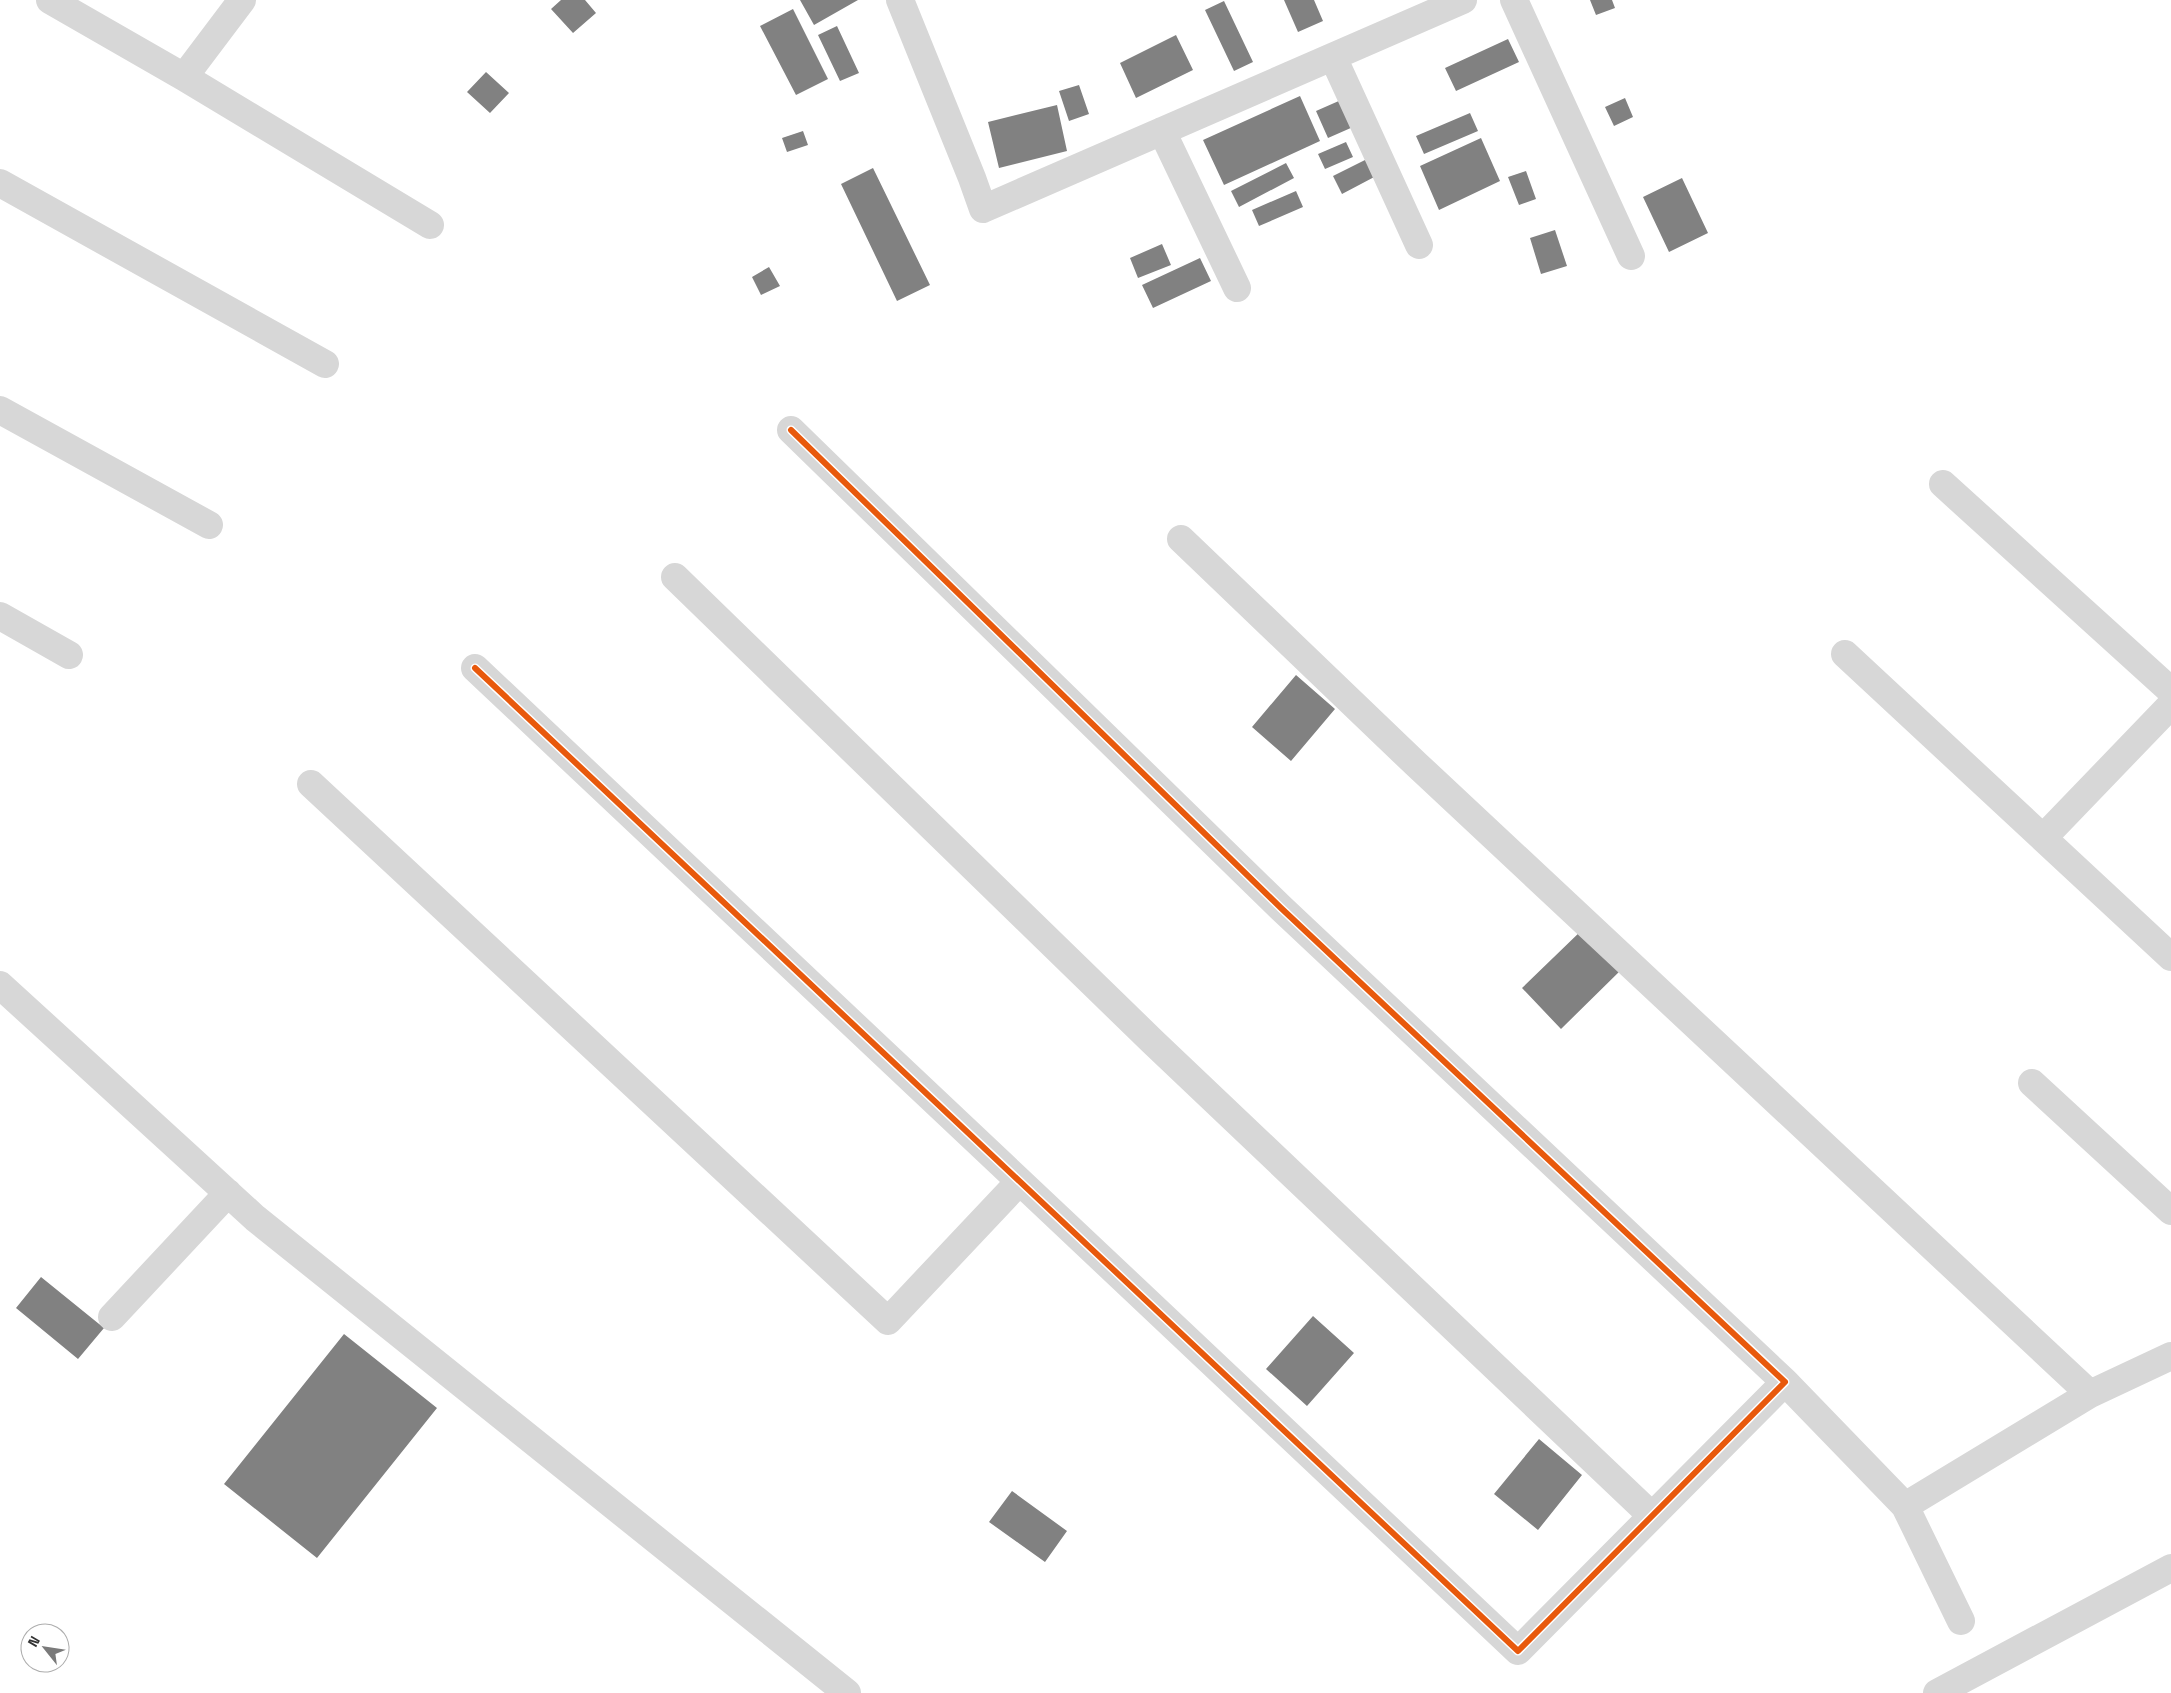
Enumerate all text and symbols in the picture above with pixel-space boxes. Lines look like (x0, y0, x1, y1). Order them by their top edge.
north arrow (20, 1623, 70, 1673)
text: N (24, 1633, 44, 1650)

